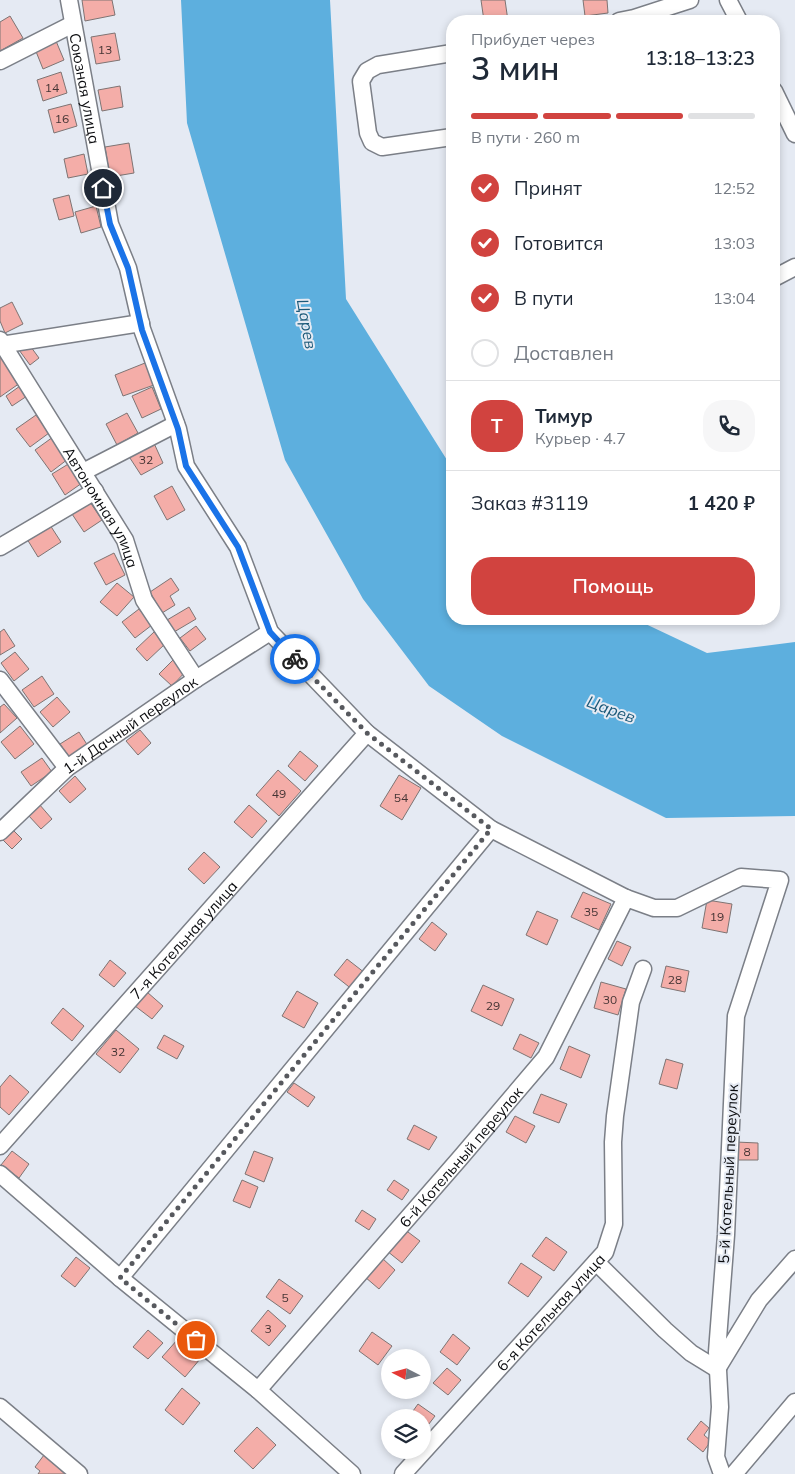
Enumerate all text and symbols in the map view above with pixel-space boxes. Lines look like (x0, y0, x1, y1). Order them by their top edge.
text: Прибудет через (471, 29, 595, 49)
street label: Союзная улица (66, 32, 105, 145)
house number: 13 (98, 42, 112, 57)
text: 13:18–13:23 (645, 46, 755, 70)
text: 3 мин (471, 48, 559, 88)
house number: 14 (45, 80, 59, 95)
house number: 16 (55, 111, 69, 126)
text: В пути · 260 m (471, 127, 580, 147)
pin (82, 167, 124, 209)
icon: home (89, 174, 117, 202)
icon: check (471, 174, 499, 202)
text: Принят (514, 176, 582, 200)
text: 12:52 (713, 178, 755, 198)
icon: check (471, 229, 499, 257)
text: Готовится (514, 231, 604, 255)
text: 13:03 (713, 233, 755, 253)
icon: check (471, 284, 499, 312)
text: В пути (514, 286, 573, 310)
text: 13:04 (713, 288, 755, 308)
water label: Царев (293, 298, 321, 351)
text: Доставлен (514, 341, 614, 365)
button: phone (703, 400, 755, 452)
text: Тимур (535, 404, 593, 428)
text: Т (491, 414, 503, 438)
text: Курьер · 4.7 (535, 428, 626, 448)
street label: Автономная улица (60, 443, 143, 570)
house number: 32 (139, 452, 153, 467)
text: Заказ #3119 (471, 491, 588, 515)
text: 1 420 ₽ (688, 491, 755, 515)
button: Помощь (471, 557, 755, 615)
courier (270, 634, 320, 684)
icon: bike (281, 645, 309, 673)
street label: 1-й Дачный переулок (59, 671, 201, 778)
water label: Царев (584, 691, 638, 727)
house number: 49 (272, 786, 286, 801)
house number: 54 (394, 790, 408, 805)
street label: 7-я Котельная улица (126, 876, 241, 1003)
house number: 35 (584, 904, 598, 919)
house number: 19 (710, 909, 724, 924)
house number: 28 (668, 972, 682, 987)
house number: 30 (603, 992, 617, 1007)
house number: 29 (486, 998, 500, 1013)
house number: 32 (111, 1044, 125, 1059)
street label: 6-й Котельный переулок (395, 1082, 527, 1231)
street label: 5-й Котельный переулок (714, 1083, 742, 1264)
house number: 8 (743, 1144, 751, 1159)
street label: 6-я Котельная улица (492, 1249, 609, 1375)
house number: 5 (281, 1290, 289, 1305)
pin (175, 1319, 217, 1361)
house number: 3 (264, 1321, 272, 1336)
icon: bag (182, 1326, 210, 1354)
north arrow (381, 1349, 431, 1399)
map controls (381, 1349, 431, 1459)
button: layers (381, 1409, 431, 1459)

